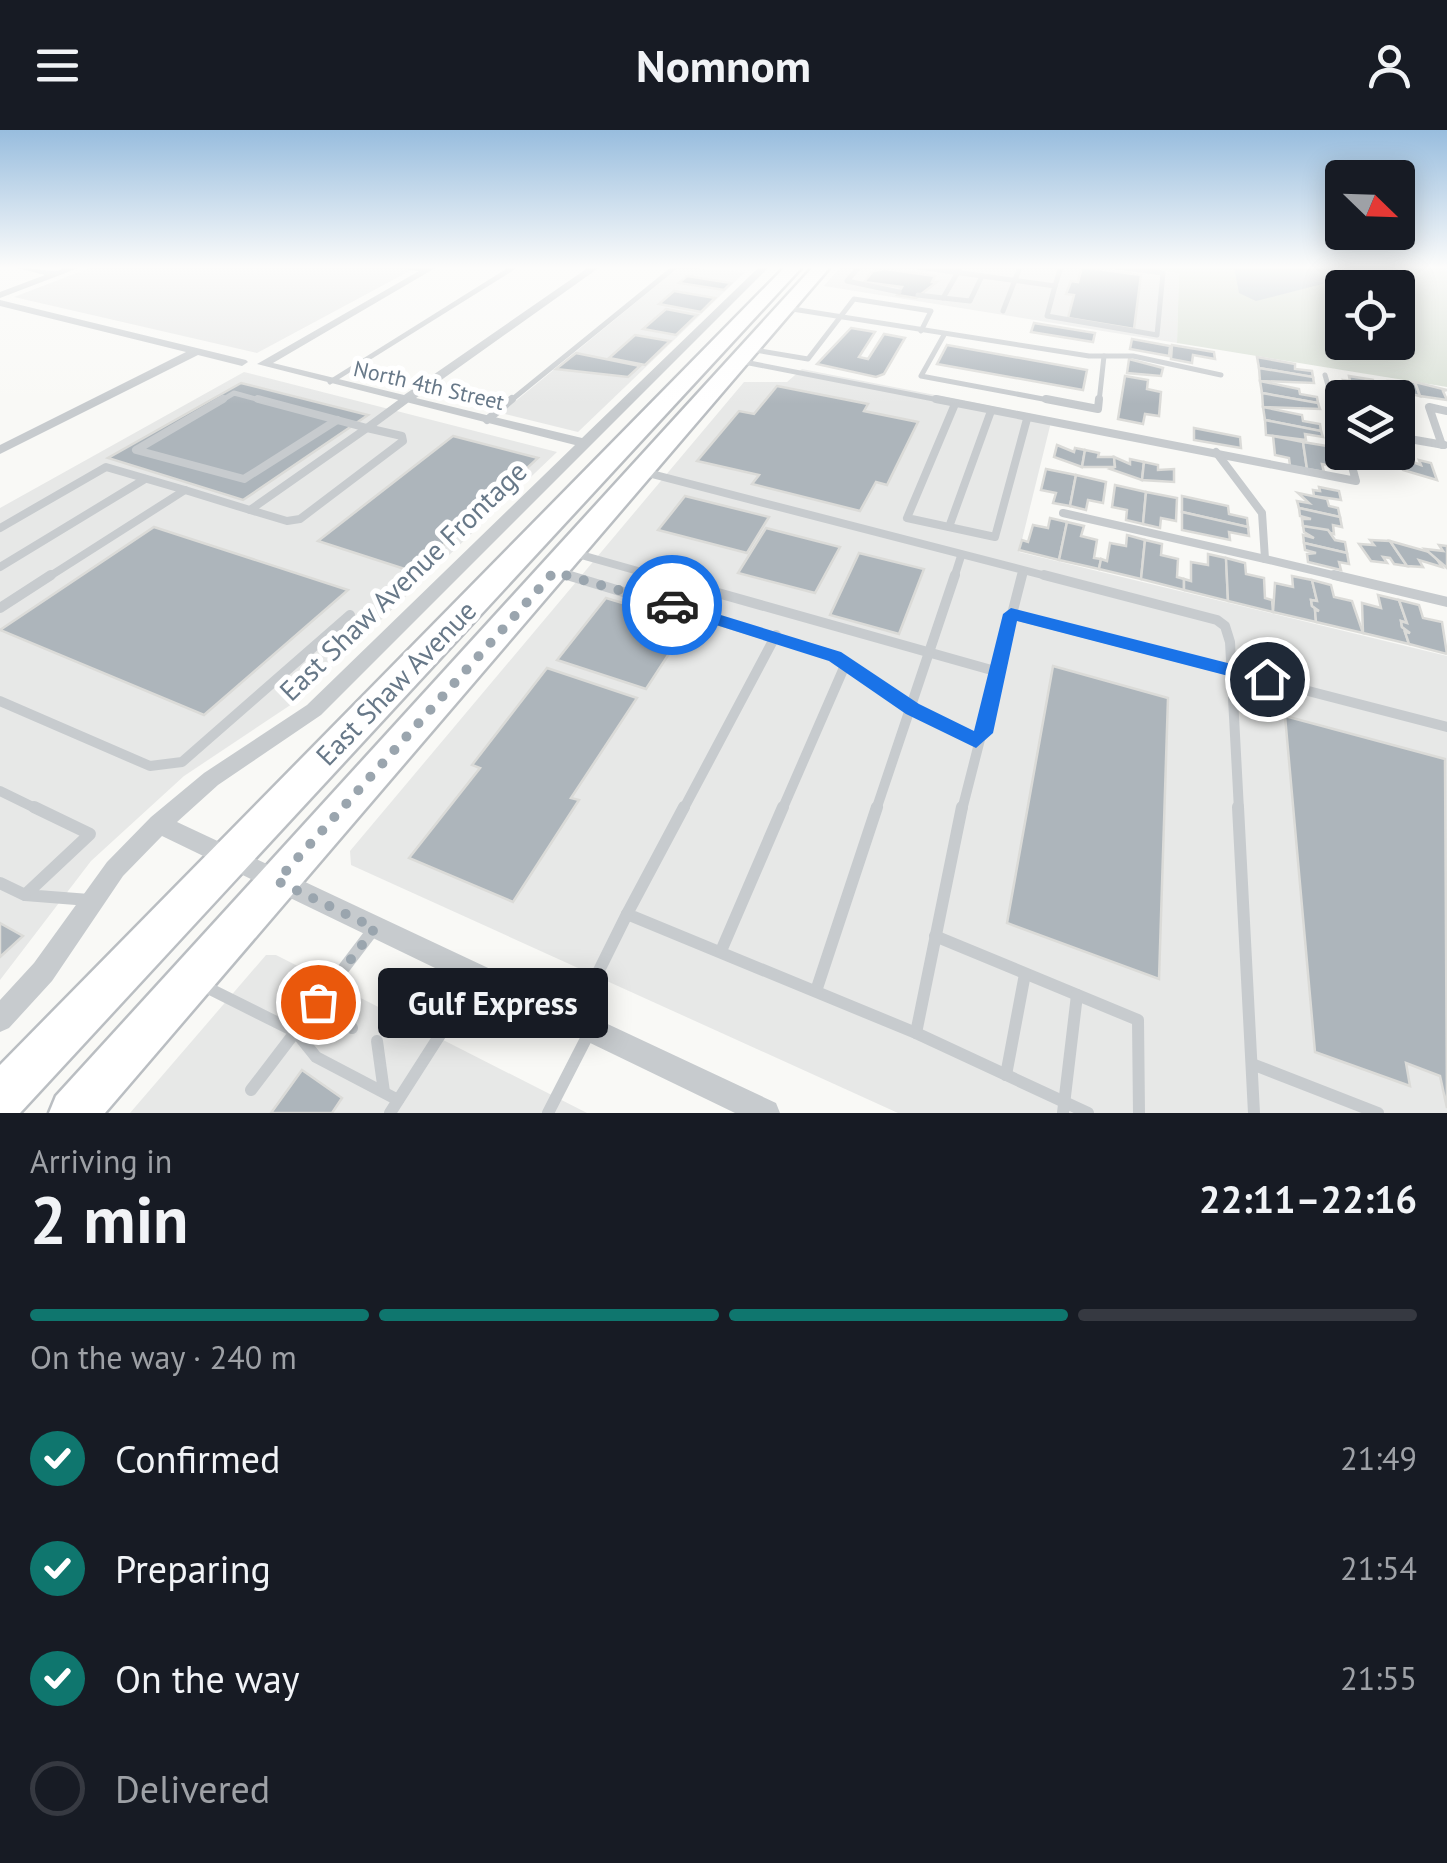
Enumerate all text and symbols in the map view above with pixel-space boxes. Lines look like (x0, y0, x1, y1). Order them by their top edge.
text: Nomnom (636, 36, 811, 94)
icon: menu (30, 38, 85, 93)
icon: person (1362, 38, 1417, 93)
north arrow (1325, 160, 1415, 250)
map controls (1325, 160, 1415, 470)
button: locate (1325, 270, 1415, 360)
street label: North 4th Street (351, 354, 508, 416)
button: layers (1325, 380, 1415, 470)
street label: East Shaw Avenue Frontage (272, 454, 534, 708)
courier (622, 555, 722, 655)
icon: car (645, 578, 700, 633)
street label: East Shaw Avenue (308, 593, 484, 773)
pin (1225, 637, 1310, 722)
icon: home (1240, 652, 1295, 707)
pin (276, 960, 361, 1045)
callout: Gulf Express (378, 967, 608, 1037)
icon: bag (291, 975, 346, 1030)
text: Gulf Express (408, 982, 578, 1024)
text: Arriving in (30, 1140, 172, 1182)
text: 22:11–22:16 (1199, 1174, 1417, 1223)
text: 2 min (30, 1177, 189, 1261)
text: On the way · 240 m (30, 1336, 297, 1378)
icon: check (30, 1431, 85, 1486)
text: Confirmed (115, 1434, 281, 1483)
text: 21:49 (1340, 1437, 1417, 1479)
icon: check (30, 1541, 85, 1596)
text: Preparing (115, 1544, 271, 1593)
text: 21:54 (1340, 1547, 1417, 1589)
icon: check (30, 1651, 85, 1706)
text: On the way (115, 1654, 300, 1703)
text: 21:55 (1340, 1657, 1417, 1699)
text: Delivered (115, 1764, 270, 1813)

